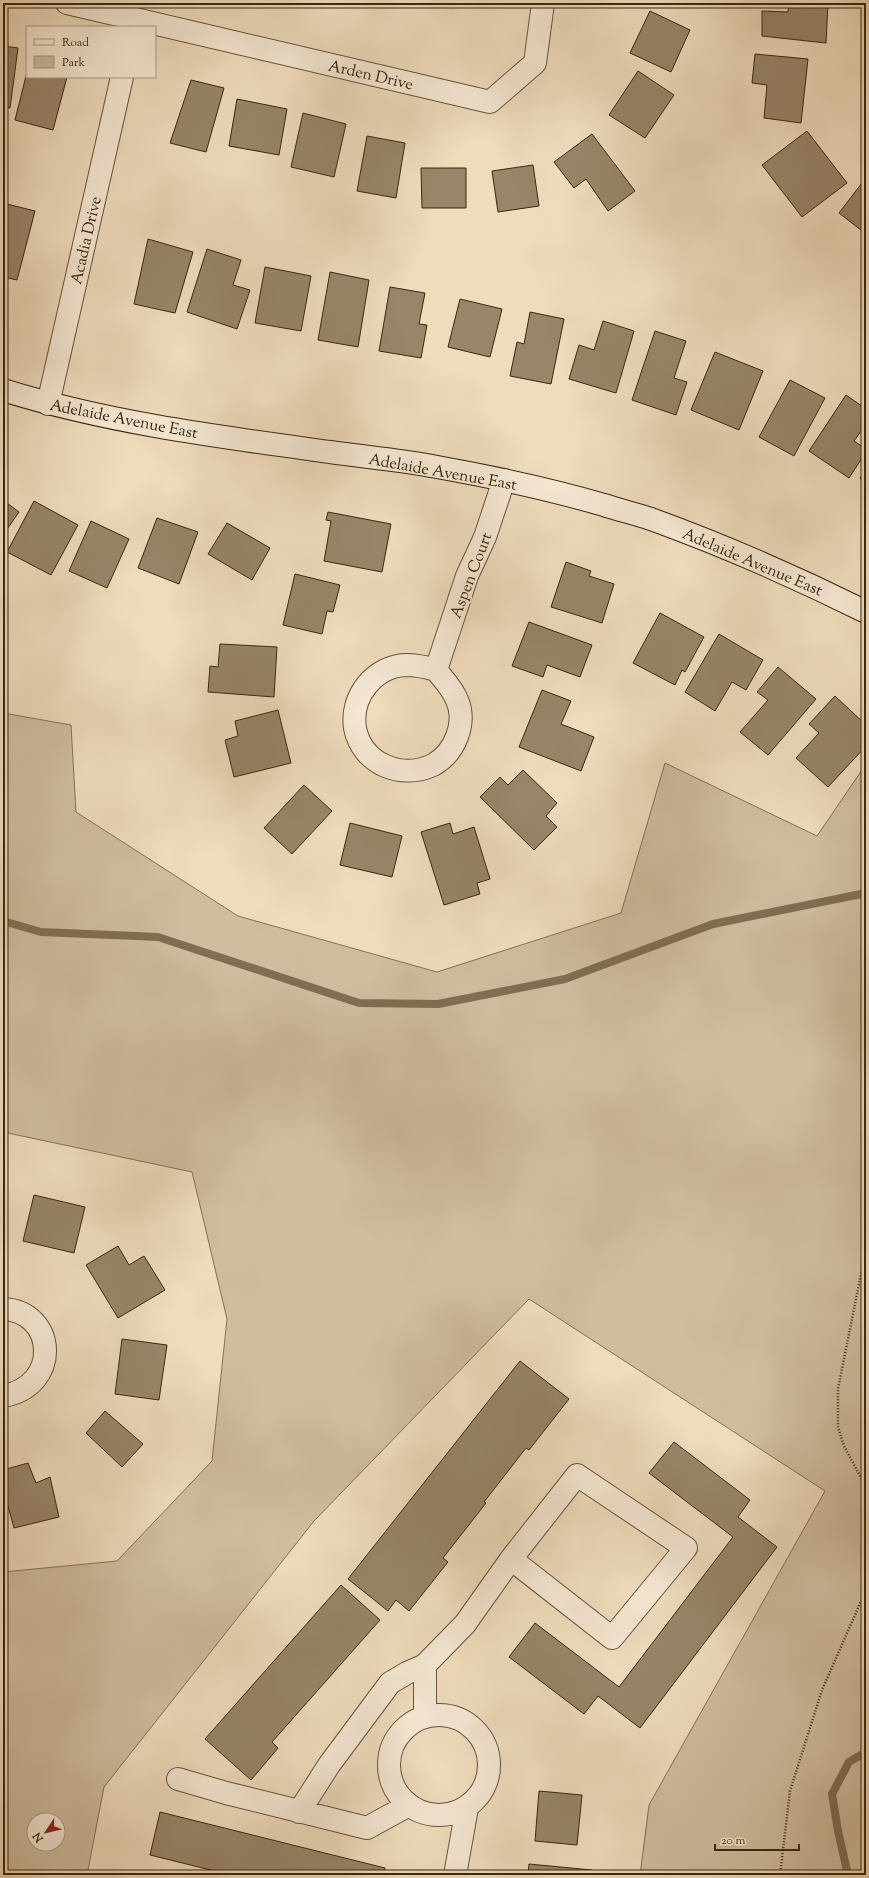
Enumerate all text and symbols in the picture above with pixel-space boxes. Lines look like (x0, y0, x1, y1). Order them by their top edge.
legend (26, 26, 156, 78)
text: Road (62, 34, 89, 52)
text: Park (62, 54, 85, 72)
street label: Arden Drive (326, 56, 415, 97)
street label: Acadia Drive (66, 194, 109, 287)
street label: Adelaide Avenue East (48, 395, 200, 446)
street label: Adelaide Avenue East (367, 449, 519, 498)
street label: Adelaide Avenue East (678, 523, 826, 603)
street label: Aspen Court (445, 529, 499, 622)
north arrow (26, 1812, 66, 1852)
scale bar (715, 1826, 799, 1852)
text: N (29, 1829, 48, 1846)
text: 20 m (721, 1832, 746, 1850)

